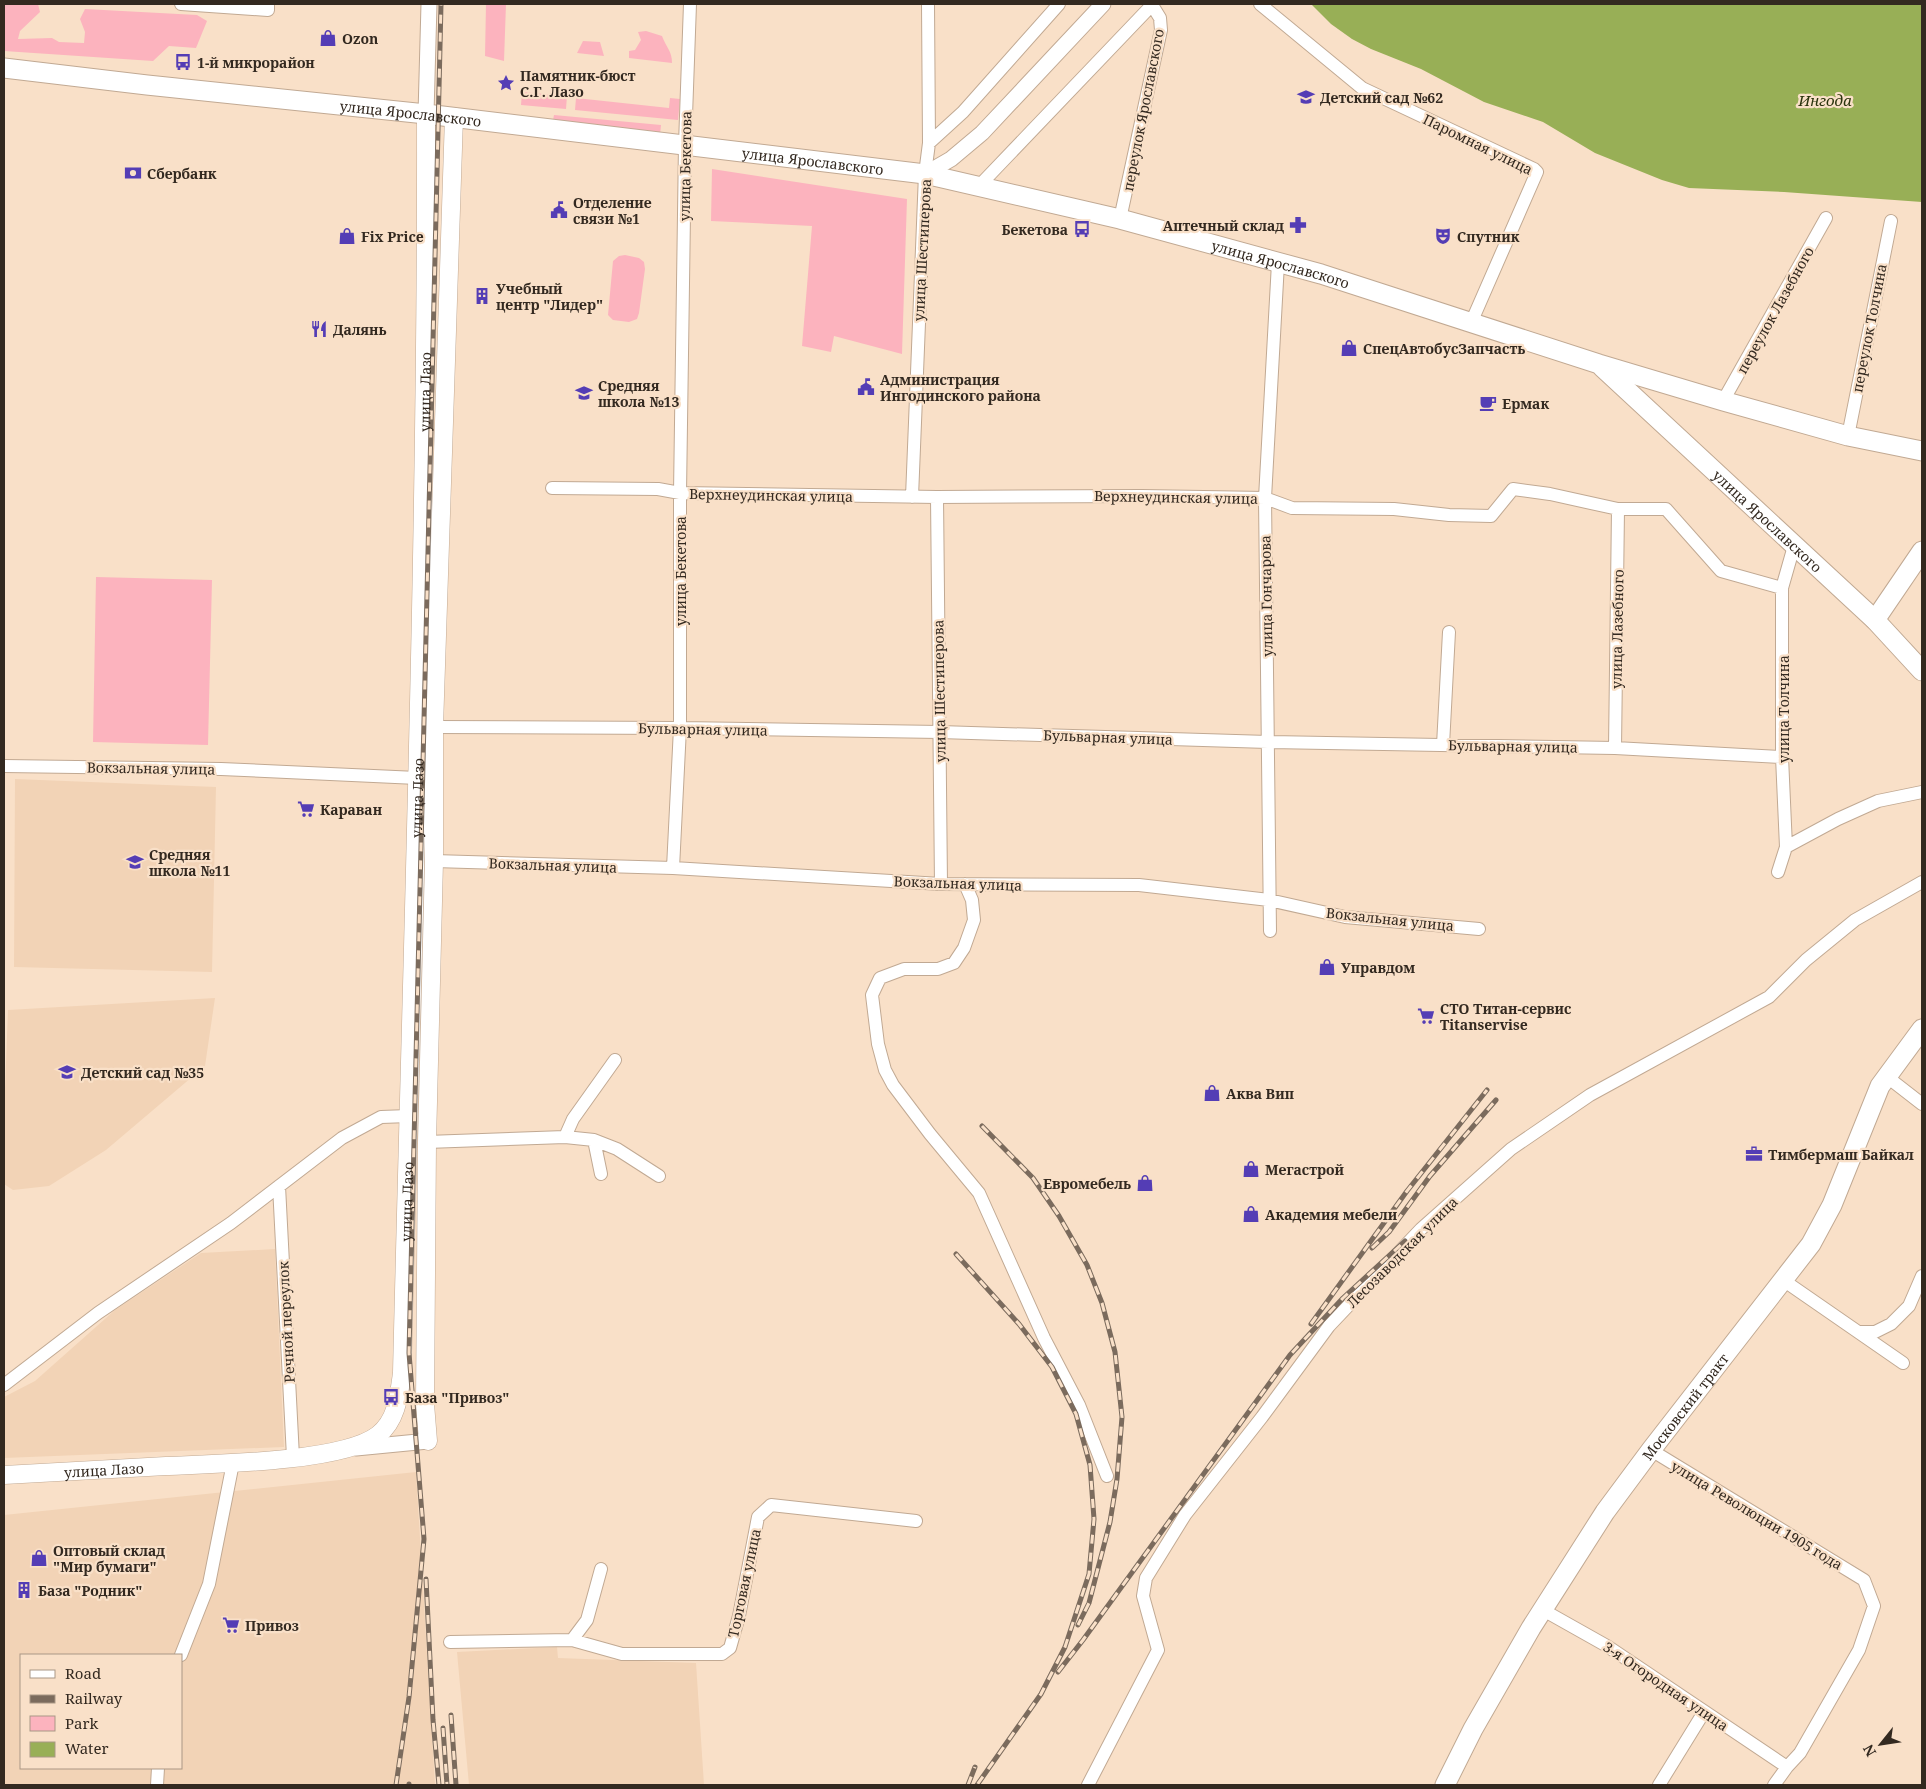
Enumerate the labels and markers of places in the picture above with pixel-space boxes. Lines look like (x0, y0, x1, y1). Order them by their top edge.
shop icon: Ozon (318, 28, 338, 48)
place label: Ozon (342, 29, 378, 48)
bus stop icon: 1-й микрорайон (173, 52, 193, 72)
place label: 1-й микрорайон (197, 53, 315, 72)
place label: Памятник-бюст С.Г. Лазо (520, 66, 636, 101)
place icon: Памятник-бюст С.Г. Лазо (496, 73, 516, 93)
school or university icon: Детский сад №62 (1296, 87, 1316, 107)
place label: Детский сад №62 (1320, 88, 1443, 107)
bank icon: Сбербанк (123, 163, 143, 183)
place label: Сбербанк (147, 164, 217, 183)
place label: Отделение связи №1 (573, 193, 652, 228)
public building icon: Отделение связи №1 (549, 200, 569, 220)
pharmacy icon: Аптечный склад (1288, 215, 1308, 235)
place label: Аптечный склад (1163, 216, 1284, 235)
bus stop icon: Бекетова (1072, 219, 1092, 239)
place label: Бекетова (1002, 220, 1068, 239)
shop icon: Fix Price (337, 226, 357, 246)
theatre icon: Спутник (1433, 226, 1453, 246)
place label: Fix Price (361, 227, 424, 246)
place label: Спутник (1457, 227, 1520, 246)
place label: Учебный центр "Лидер" (496, 279, 603, 314)
building icon: Учебный центр "Лидер" (472, 286, 492, 306)
restaurant icon: Далянь (309, 319, 329, 339)
place label: Далянь (333, 320, 387, 339)
shop icon: СпецАвтобусЗапчасть (1339, 338, 1359, 358)
place label: СпецАвтобусЗапчасть (1363, 339, 1525, 358)
place label: Администрация Ингодинского района (880, 370, 1041, 405)
place label: Средняя школа №13 (598, 376, 679, 411)
public building icon: Администрация Ингодинского района (856, 377, 876, 397)
school or university icon: Средняя школа №13 (574, 383, 594, 403)
cafe icon: Ермак (1478, 393, 1498, 413)
place label: Ермак (1502, 394, 1549, 413)
supermarket icon: Караван (296, 799, 316, 819)
place label: Караван (320, 800, 383, 819)
place label: Средняя школа №11 (149, 845, 230, 880)
school or university icon: Средняя школа №11 (125, 852, 145, 872)
shop icon: Управдом (1317, 957, 1337, 977)
place label: Управдом (1341, 958, 1415, 977)
place label: СТО Титан-сервис Titanservise (1440, 999, 1571, 1034)
supermarket icon: СТО Титан-сервис Titanservise (1416, 1006, 1436, 1026)
school or university icon: Детский сад №35 (57, 1062, 77, 1082)
place label: Детский сад №35 (81, 1063, 204, 1082)
shop icon: Аква Вип (1202, 1083, 1222, 1103)
place label: Аква Вип (1226, 1084, 1295, 1103)
office icon: Тимбермаш Байкал (1744, 1144, 1764, 1164)
place label: Тимбермаш Байкал (1768, 1145, 1914, 1164)
shop icon: Мегастрой (1241, 1159, 1261, 1179)
place label: Мегастрой (1265, 1160, 1344, 1179)
shop icon: Евромебель (1135, 1173, 1155, 1193)
place label: Евромебель (1043, 1174, 1131, 1193)
shop icon: Академия мебели (1241, 1204, 1261, 1224)
place label: Академия мебели (1265, 1205, 1398, 1224)
bus stop icon: База "Привоз" (381, 1387, 401, 1407)
place label: База "Привоз" (405, 1388, 509, 1407)
place label: Оптовый склад "Мир бумаги" (53, 1541, 165, 1576)
shop icon: Оптовый склад "Мир бумаги" (29, 1548, 49, 1568)
building icon: База "Родник" (14, 1580, 34, 1600)
place label: База "Родник" (38, 1581, 142, 1600)
supermarket icon: Привоз (221, 1615, 241, 1635)
place label: Привоз (245, 1616, 299, 1635)

